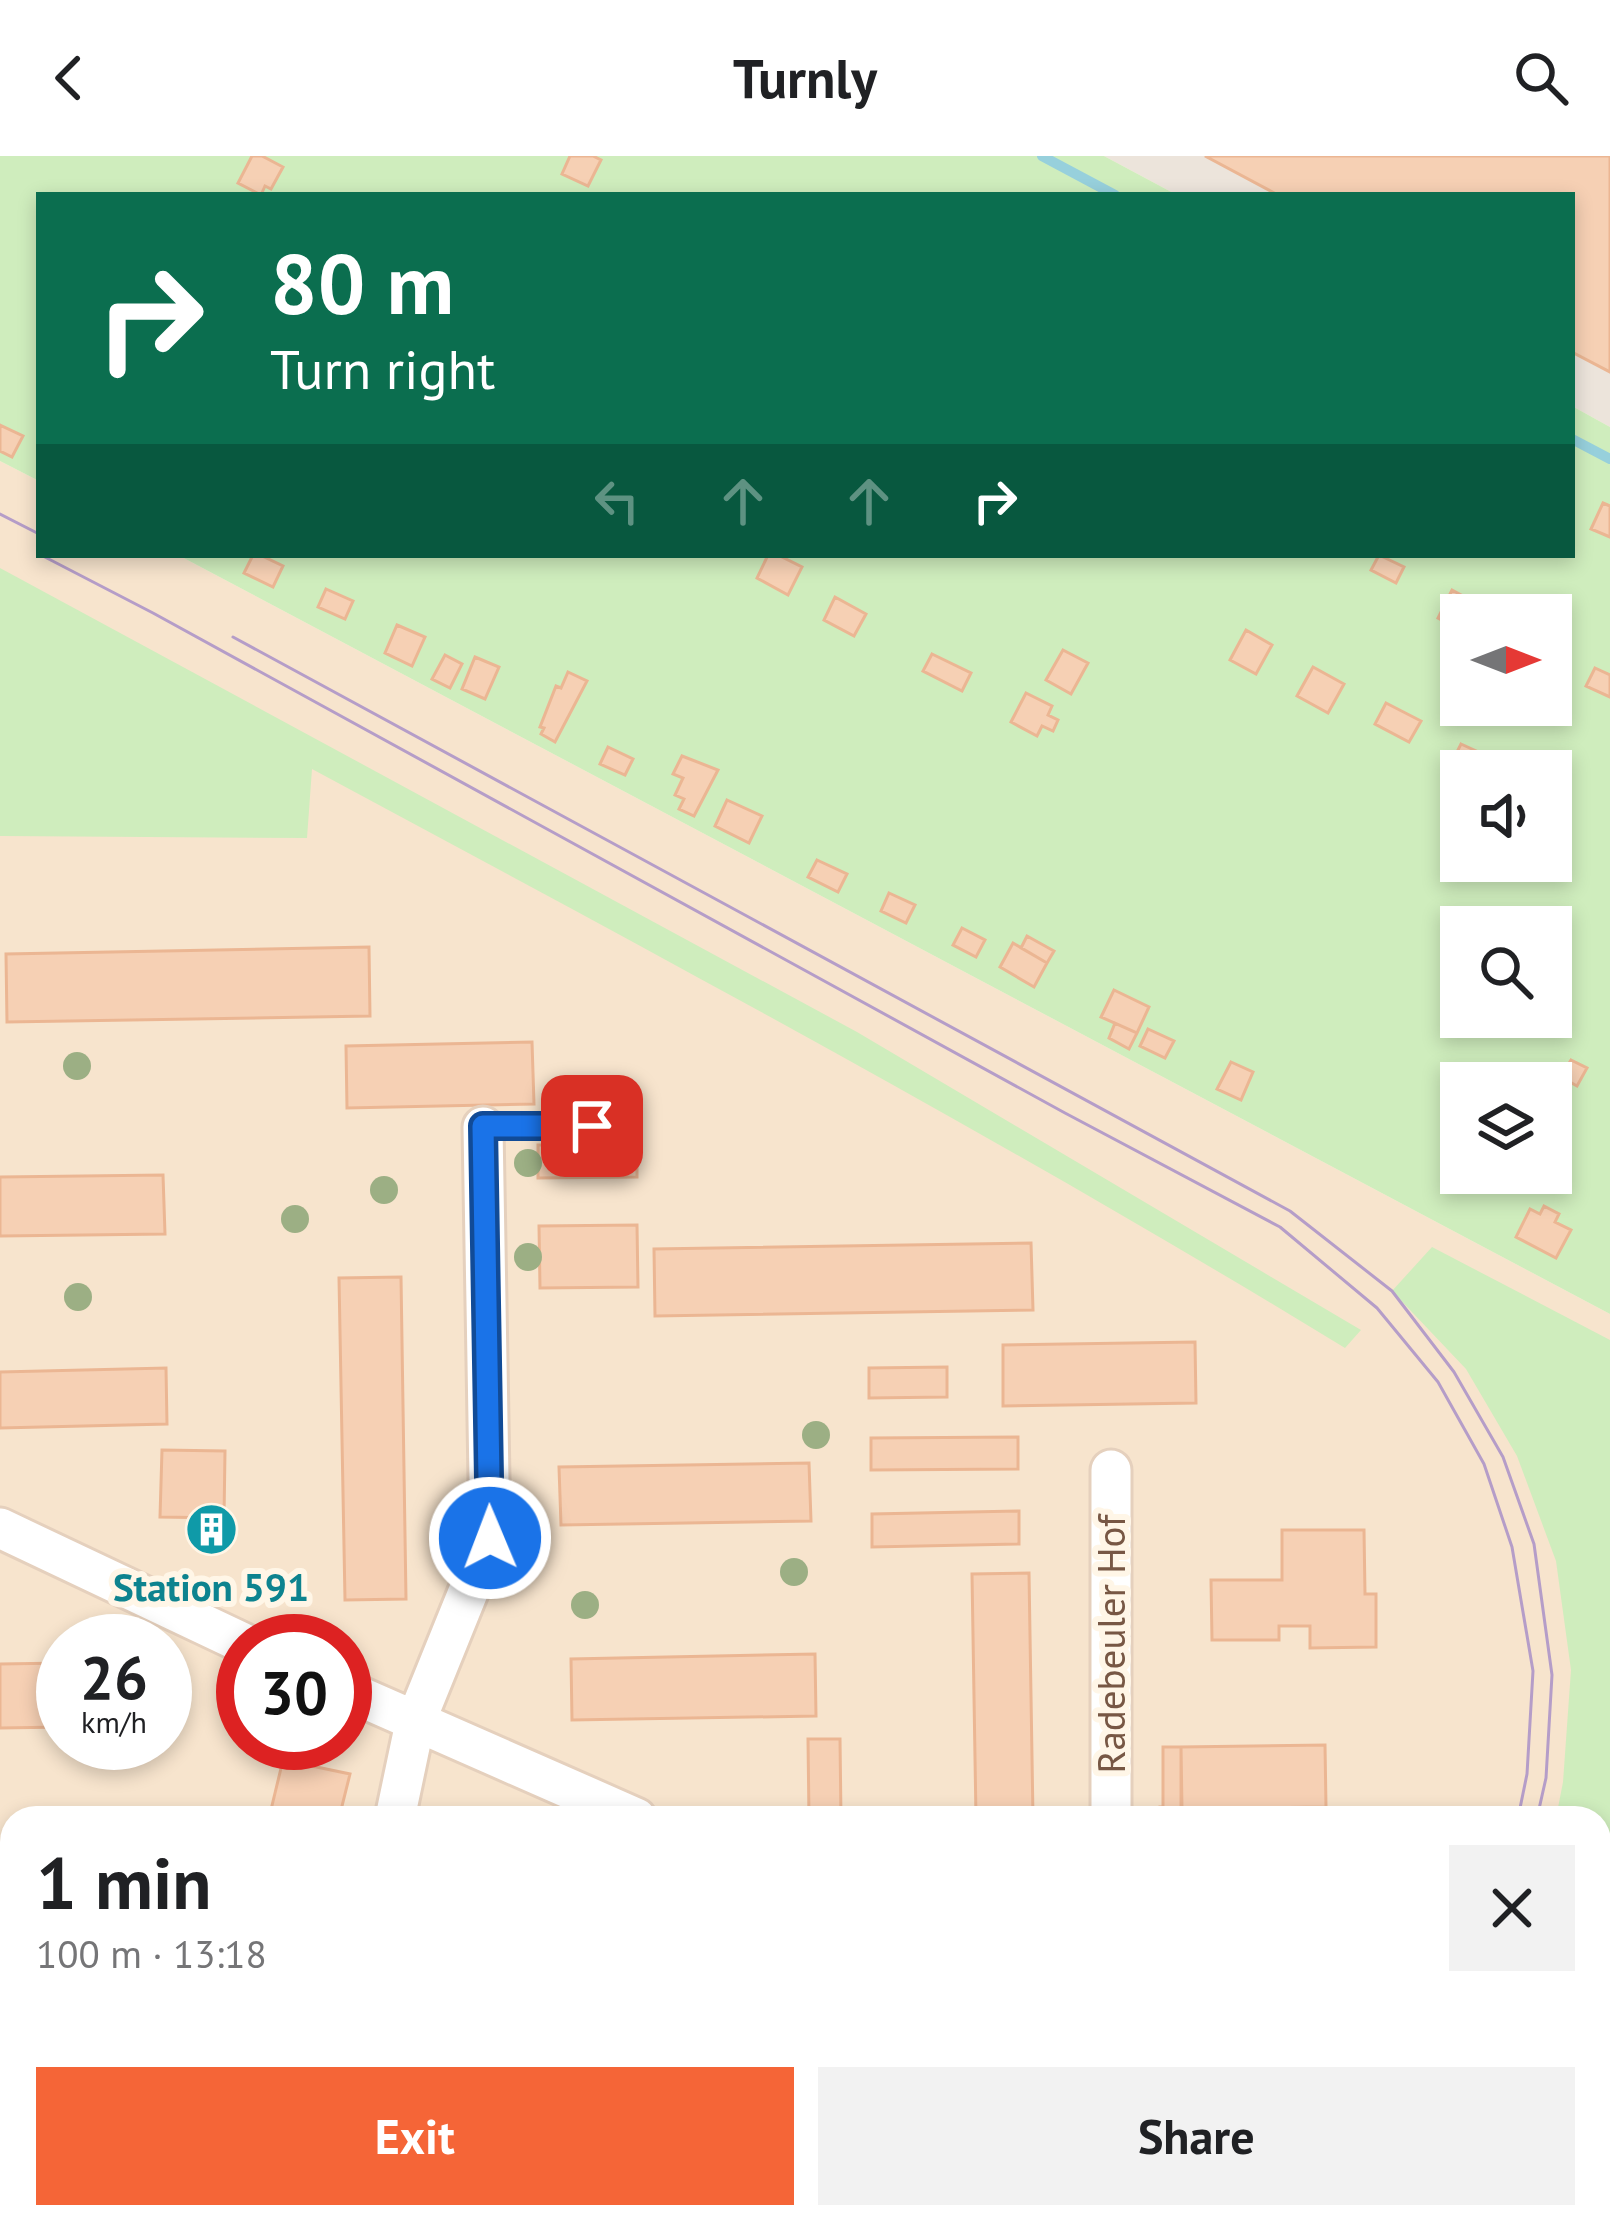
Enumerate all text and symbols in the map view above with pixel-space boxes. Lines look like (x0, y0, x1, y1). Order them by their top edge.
text: Turnly (733, 43, 877, 113)
icon: back (36, 45, 102, 111)
icon: search (1508, 45, 1574, 111)
text: 80 m (270, 228, 454, 337)
icon: right (72, 240, 228, 396)
text: Turn right (270, 334, 495, 404)
icon: left (584, 468, 650, 534)
icon: ahead (710, 468, 776, 534)
icon: ahead (836, 468, 902, 534)
icon: right (962, 468, 1028, 534)
north arrow (1440, 594, 1572, 726)
map controls (1440, 594, 1572, 1194)
button: sound (1440, 750, 1572, 882)
button: search (1440, 906, 1572, 1038)
button: layers (1440, 1062, 1572, 1194)
pin (541, 1075, 643, 1177)
icon: arrive (559, 1093, 625, 1159)
position arrow (427, 1475, 553, 1601)
building icon: Station 591 (183, 1502, 239, 1558)
street label: Radebeuler Hof (1085, 1513, 1136, 1773)
place label: Station 591 (113, 1561, 309, 1612)
speed limit sign: 30 (216, 1614, 372, 1770)
text: 26 (80, 1638, 148, 1716)
text: km/h (81, 1702, 147, 1741)
text: 1 min (36, 1836, 212, 1929)
button: close (1449, 1845, 1575, 1971)
text: 100 m · 13:18 (36, 1928, 267, 1979)
button: Exit (36, 2067, 794, 2205)
button: Share (818, 2067, 1575, 2205)

